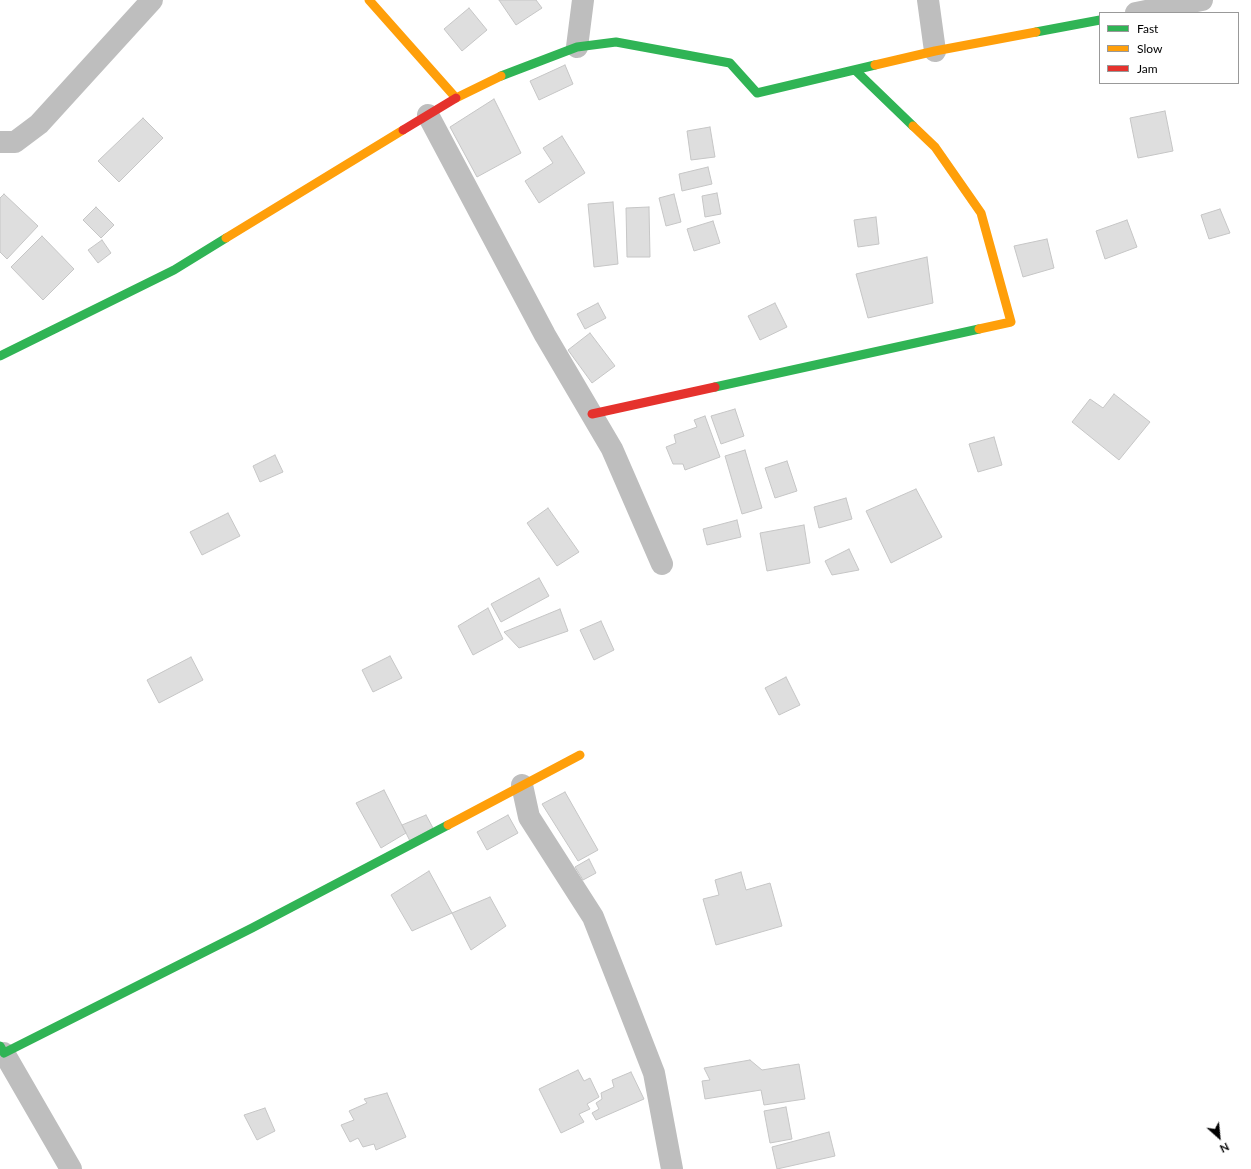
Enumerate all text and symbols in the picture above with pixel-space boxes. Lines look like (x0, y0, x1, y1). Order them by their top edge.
legend (1099, 12, 1239, 84)
text: Fast (1137, 21, 1158, 36)
text: Slow (1137, 41, 1162, 56)
text: Jam (1137, 61, 1158, 76)
north arrow (1199, 1117, 1239, 1157)
text: N (1218, 1140, 1231, 1156)

